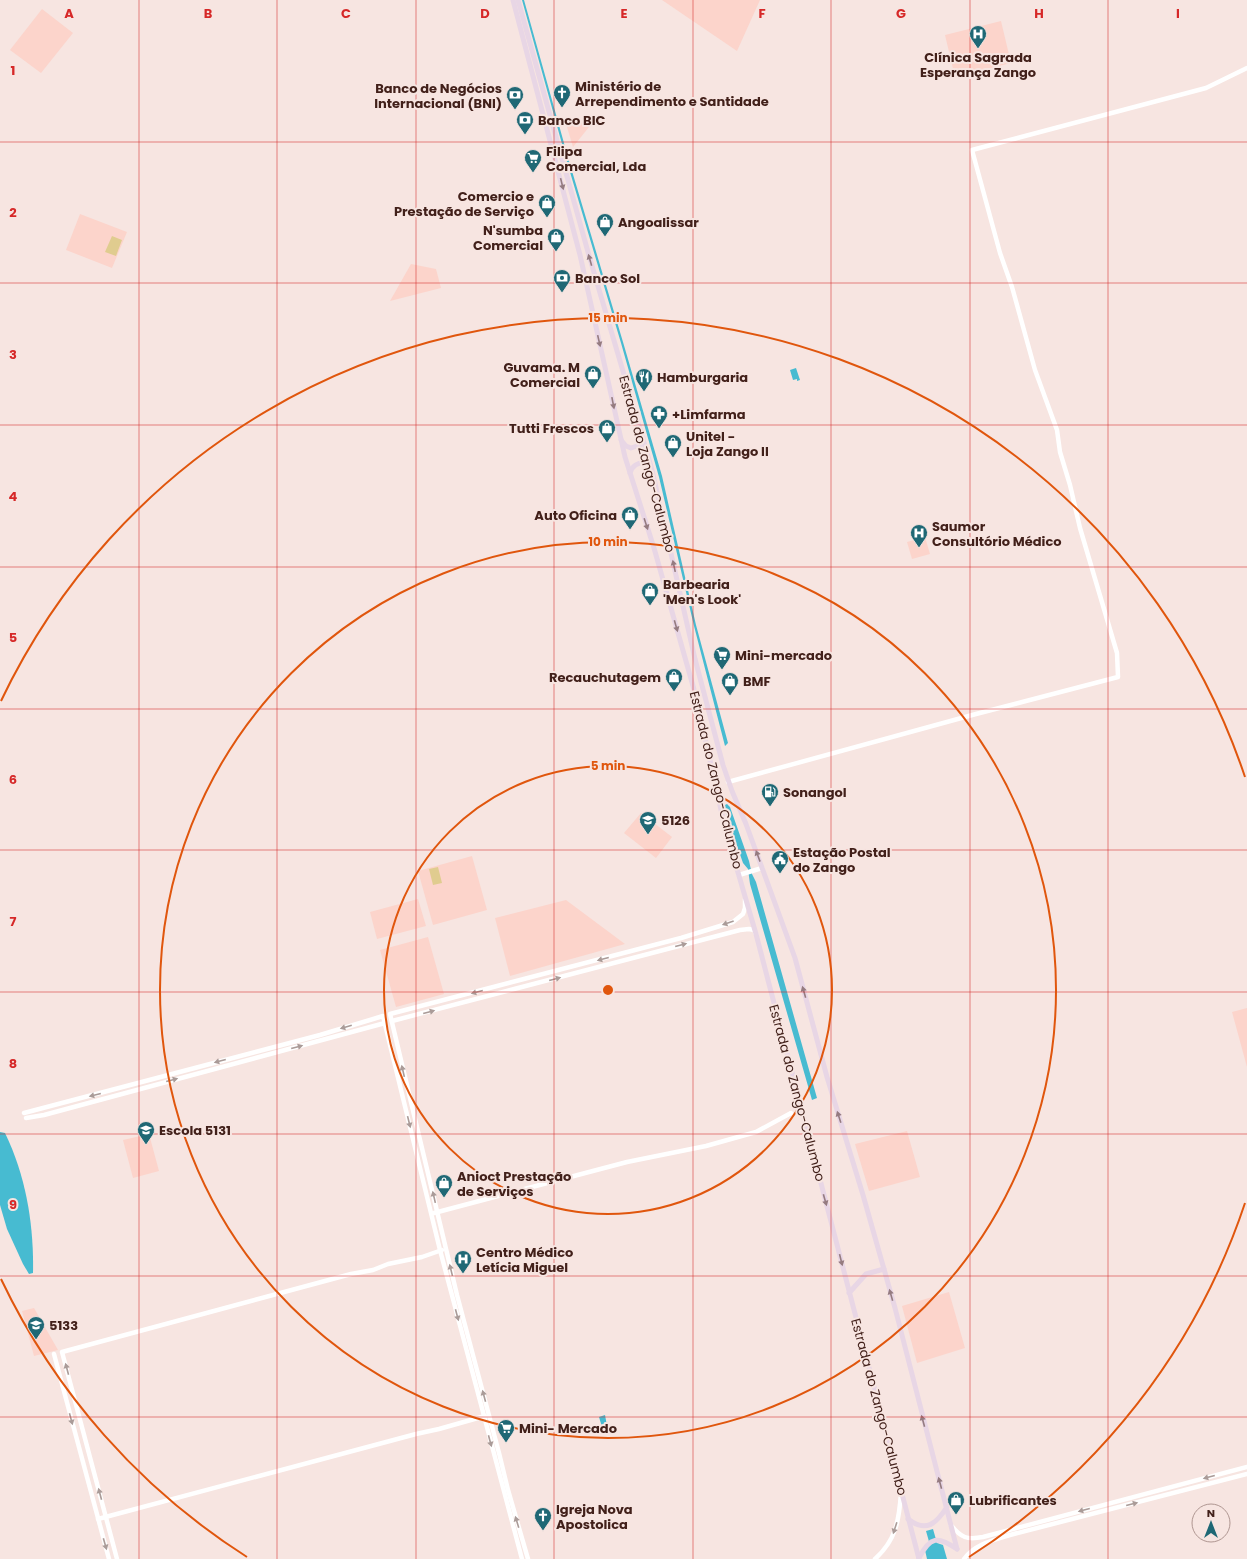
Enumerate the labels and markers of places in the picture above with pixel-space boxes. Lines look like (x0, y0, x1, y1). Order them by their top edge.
hospital icon: Clínica Sagrada Esperança Zango (968, 24, 988, 49)
place label: Clínica Sagrada Esperança Zango (920, 48, 1036, 82)
place label: Ministério de Arrependimento e Santidade (575, 77, 769, 111)
place label: Banco de Negócios Internacional (BNI) (374, 79, 502, 113)
church icon: Ministério de Arrependimento e Santidade (552, 83, 572, 108)
bank icon: Banco de Negócios Internacional (BNI) (505, 85, 525, 110)
bank icon: Banco BIC (515, 110, 535, 135)
place label: Banco BIC (538, 111, 605, 130)
place label: Filipa Comercial, Lda (546, 142, 646, 176)
supermarket icon: Filipa Comercial, Lda (523, 148, 543, 173)
place label: Comercio e Prestação de Serviço (394, 187, 534, 221)
shop icon: Comercio e Prestação de Serviço (537, 193, 557, 218)
shop icon: Angoalissar (595, 212, 615, 237)
place label: Angoalissar (618, 213, 699, 232)
place label: N'sumba Comercial (473, 221, 543, 255)
shop icon: N'sumba Comercial (546, 227, 566, 252)
bank icon: Banco Sol (552, 268, 572, 293)
place label: Banco Sol (575, 269, 640, 288)
place label: Guvama. M Comercial (503, 358, 580, 392)
shop icon: Guvama. M Comercial (583, 364, 603, 389)
restaurant icon: Hamburgaria (634, 367, 654, 392)
place label: Hamburgaria (657, 368, 748, 387)
pharmacy icon: +Limfarma (649, 404, 669, 429)
place label: +Limfarma (672, 405, 746, 424)
shop icon: Tutti Frescos (597, 418, 617, 443)
place label: Tutti Frescos (509, 419, 594, 438)
place label: Unitel - Loja Zango II (686, 427, 769, 461)
shop icon: Unitel - Loja Zango II (663, 433, 683, 458)
shop icon: Auto Oficina (620, 505, 640, 530)
place label: Auto Oficina (534, 506, 617, 525)
place label: Saumor Consultório Médico (932, 517, 1062, 551)
hospital icon: Saumor Consultório Médico (909, 523, 929, 548)
place label: Barbearia 'Men's Look' (663, 575, 741, 609)
shop icon: Barbearia 'Men's Look' (640, 581, 660, 606)
supermarket icon: Mini-mercado (712, 645, 732, 670)
place label: Mini-mercado (735, 646, 832, 665)
shop icon: Recauchutagem (664, 667, 684, 692)
place label: Recauchutagem (549, 668, 661, 687)
shop icon: BMF (720, 671, 740, 696)
place label: BMF (743, 672, 771, 691)
fuel station icon: Sonangol (760, 782, 780, 807)
place label: Sonangol (783, 783, 847, 802)
school or university icon: 5126 (638, 810, 658, 835)
place label: 5126 (661, 811, 690, 830)
place label: Estação Postal do Zango (793, 843, 891, 877)
public building icon: Estação Postal do Zango (770, 849, 790, 874)
centre of rings (601, 983, 615, 997)
school or university icon: Escola 5131 (136, 1120, 156, 1145)
place label: Escola 5131 (159, 1121, 231, 1140)
place label: Anioct Prestação de Serviços (457, 1167, 571, 1201)
shop icon: Anioct Prestação de Serviços (434, 1173, 454, 1198)
place label: Centro Médico Letícia Miguel (476, 1243, 573, 1277)
hospital icon: Centro Médico Letícia Miguel (453, 1249, 473, 1274)
school or university icon: 5133 (26, 1315, 46, 1340)
place label: 5133 (49, 1316, 78, 1335)
supermarket icon: Mini- Mercado (496, 1418, 516, 1443)
place label: Mini- Mercado (519, 1419, 617, 1438)
shop icon: Lubrificantes (946, 1490, 966, 1515)
place label: Lubrificantes (969, 1491, 1057, 1510)
place label: Igreja Nova Apostolica (556, 1500, 633, 1534)
church icon: Igreja Nova Apostolica (533, 1506, 553, 1531)

